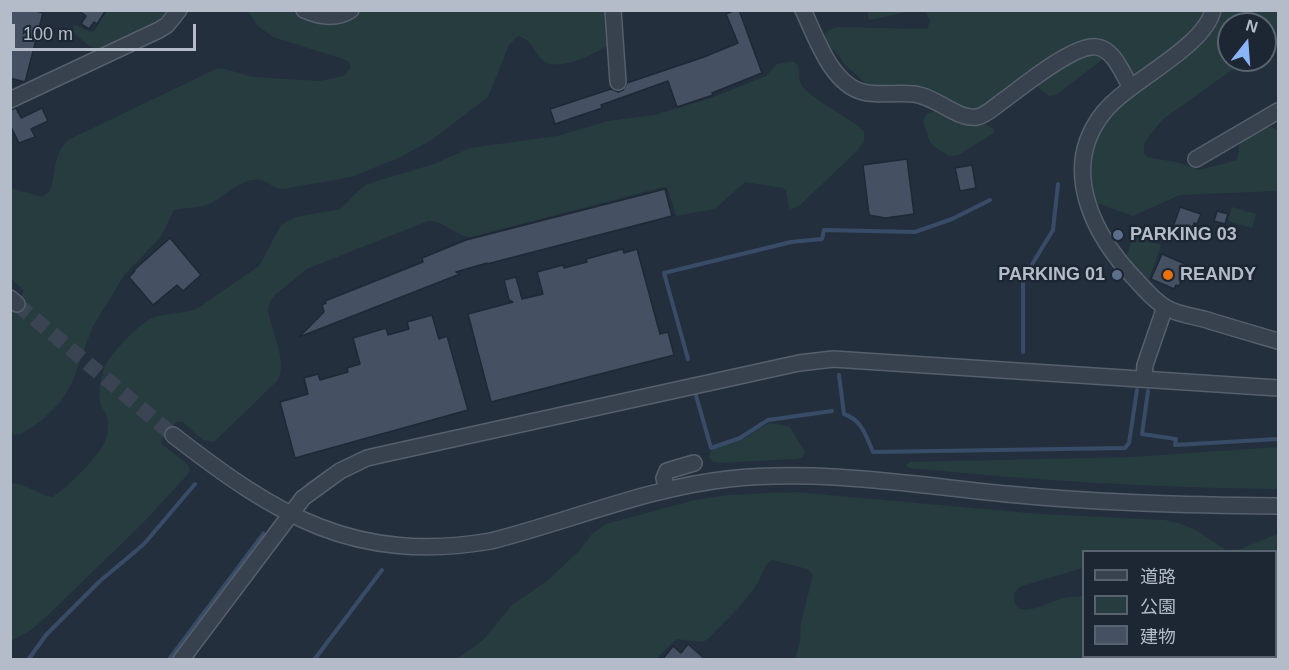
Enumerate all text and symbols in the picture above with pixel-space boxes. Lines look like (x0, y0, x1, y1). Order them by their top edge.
scale bar (15, 12, 200, 50)
north arrow (1217, 12, 1277, 72)
text: N (1244, 16, 1260, 36)
text: 100 m (23, 24, 73, 44)
place label: PARKING 03 (1130, 224, 1237, 246)
marker: PARKING 03 (1111, 228, 1125, 242)
place label: PARKING 01 (998, 264, 1105, 286)
place label: REANDY (1180, 264, 1256, 286)
marker: PARKING 01 (1110, 268, 1124, 282)
marker: REANDY (1161, 268, 1175, 282)
legend (1082, 550, 1277, 658)
text: 道路 (1140, 567, 1176, 587)
text: 公園 (1140, 597, 1176, 617)
text: 建物 (1140, 627, 1176, 647)

